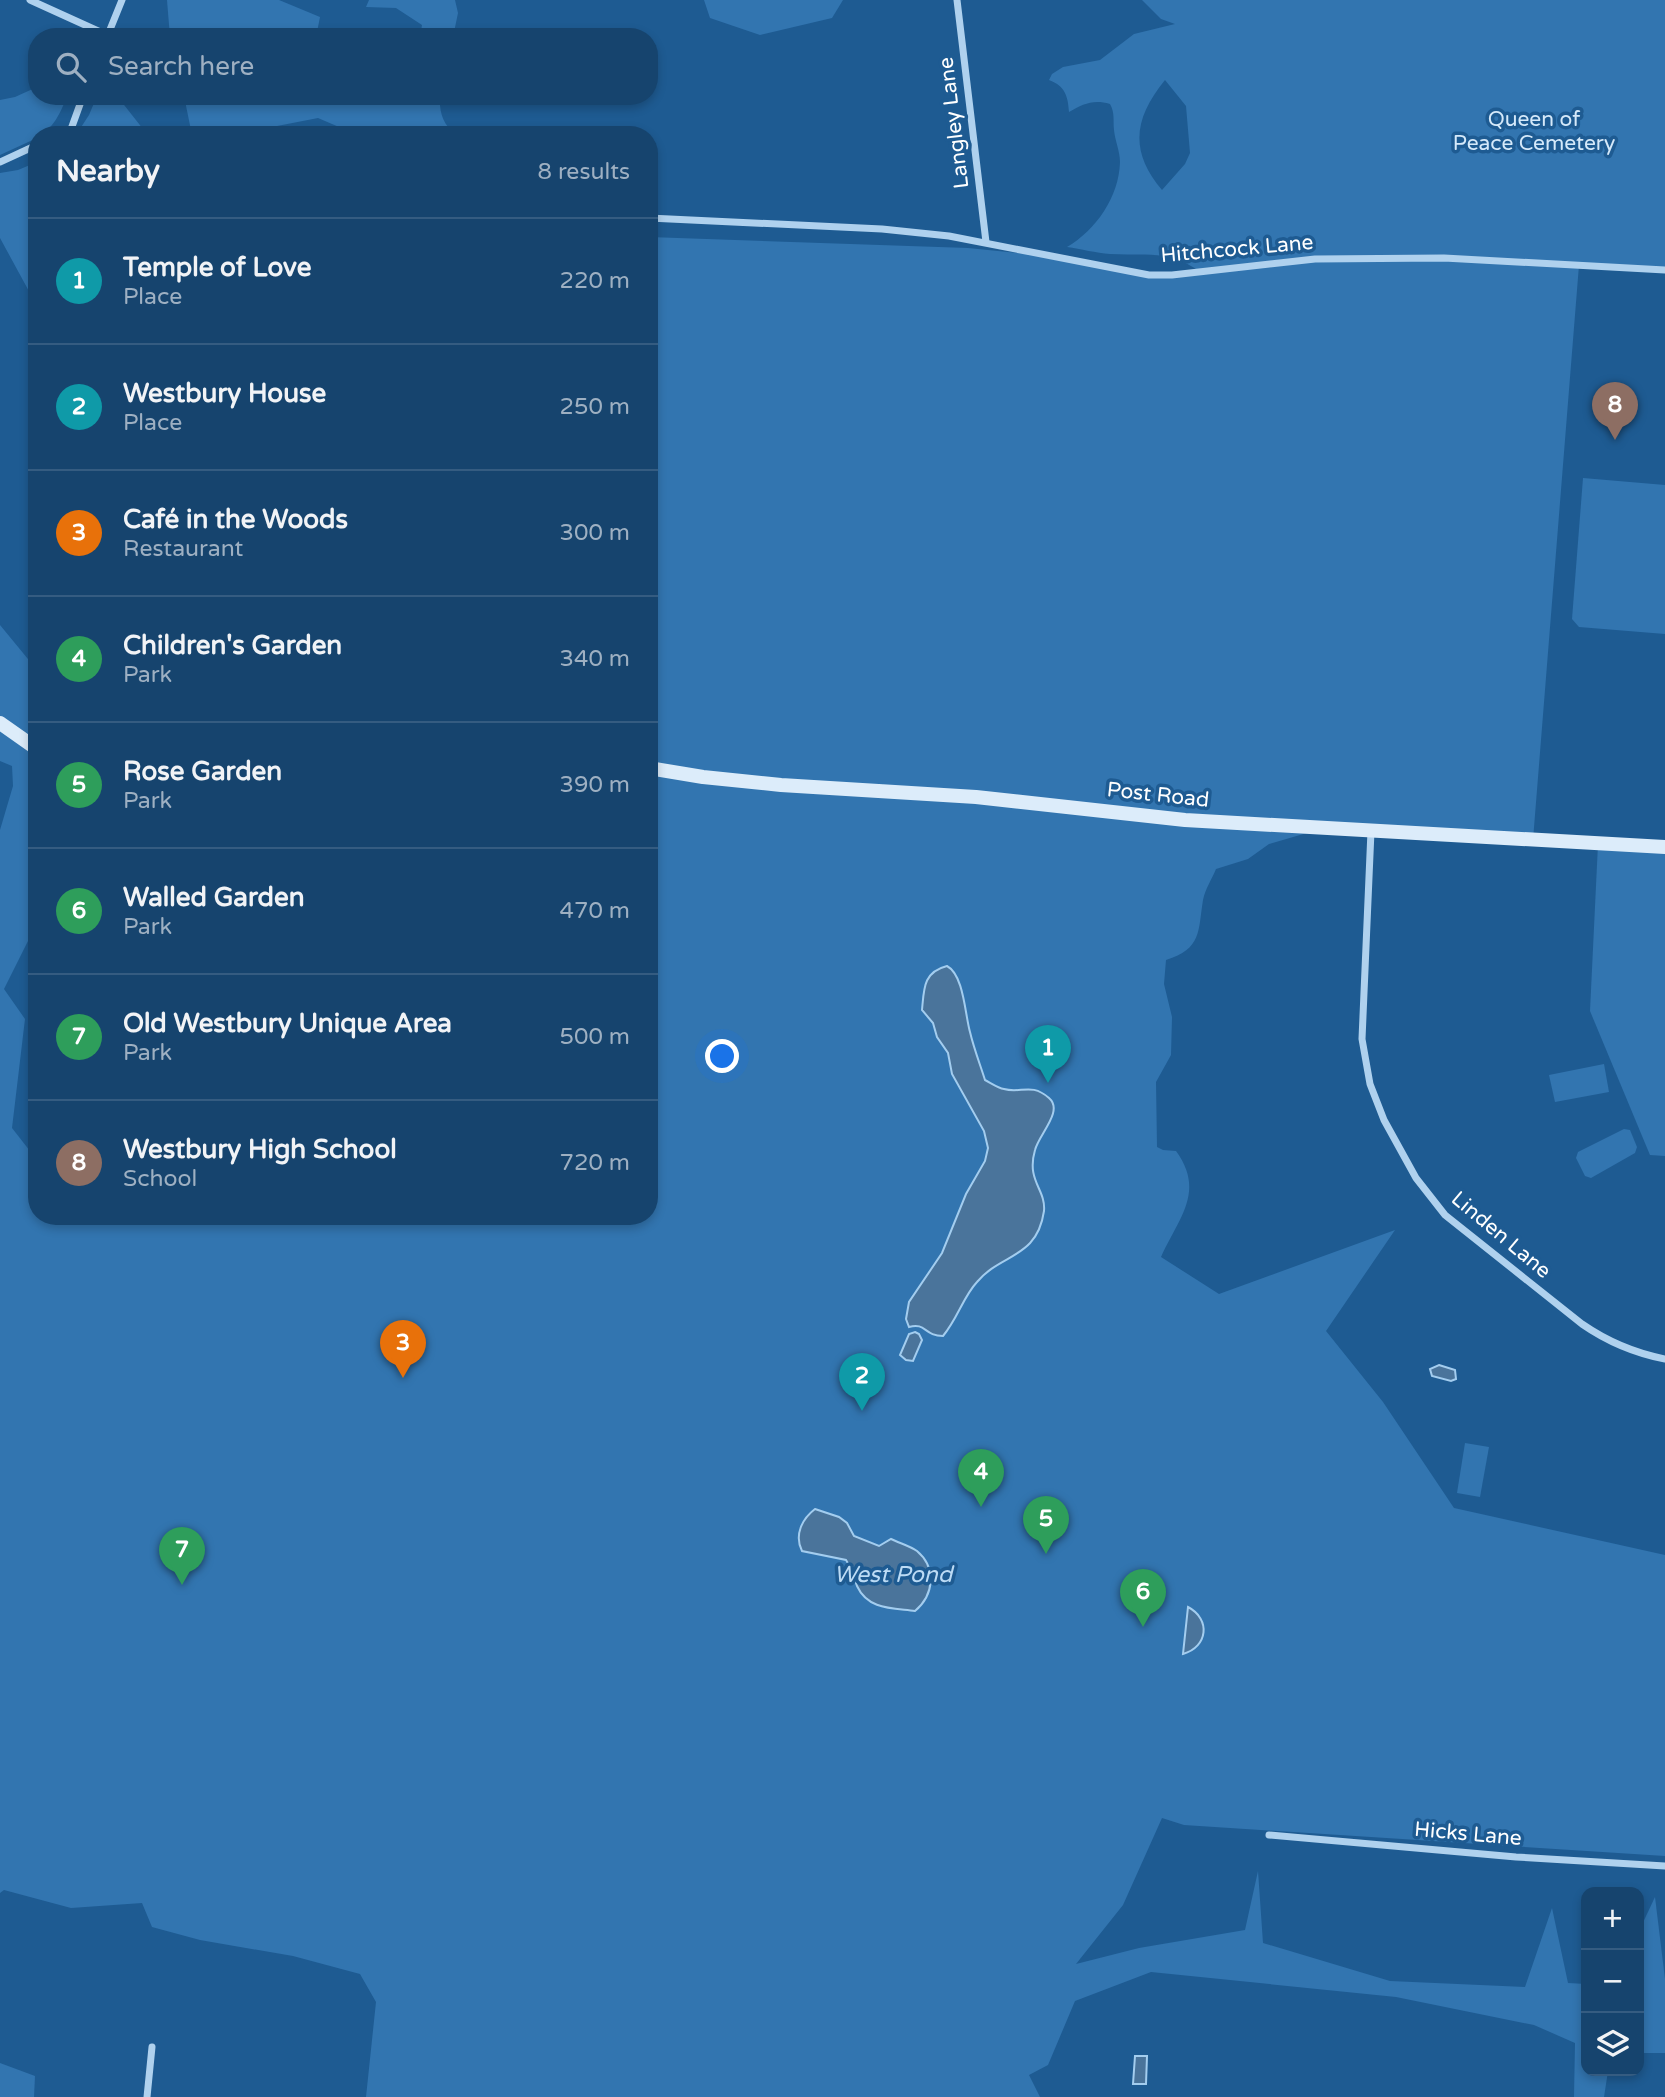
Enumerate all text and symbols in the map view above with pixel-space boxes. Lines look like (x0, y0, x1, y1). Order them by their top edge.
search box (28, 28, 658, 105)
icon: search (52, 48, 90, 86)
text: Search here (108, 51, 254, 82)
street label: Langley Lane (934, 56, 974, 190)
park label: Queen of Peace Cemetery (1453, 107, 1615, 156)
text: Nearby (56, 153, 160, 190)
text: 8 results (537, 158, 630, 186)
street label: Hitchcock Lane (1160, 230, 1315, 268)
text: Temple of Love (123, 252, 311, 283)
text: 1 (72, 267, 86, 295)
text: 220 m (560, 267, 630, 295)
text: Place (123, 283, 182, 311)
text: Westbury House (123, 378, 326, 409)
pin: 8 (1592, 382, 1638, 440)
text: 2 (72, 393, 86, 421)
text: 250 m (560, 393, 630, 421)
text: Place (123, 409, 182, 437)
text: Café in the Woods (123, 504, 348, 535)
text: 3 (72, 519, 86, 547)
text: 300 m (560, 519, 630, 547)
text: Restaurant (123, 535, 243, 563)
text: Children's Garden (123, 630, 342, 661)
text: 4 (72, 645, 86, 673)
text: 340 m (560, 645, 630, 673)
text: Park (123, 661, 172, 689)
text: Rose Garden (123, 756, 282, 787)
text: 5 (72, 771, 86, 799)
text: 390 m (560, 771, 630, 799)
street label: Post Road (1106, 777, 1210, 813)
text: Park (123, 787, 172, 815)
text: Walled Garden (123, 882, 305, 913)
text: 6 (72, 897, 86, 925)
text: 470 m (560, 897, 630, 925)
text: Park (123, 913, 172, 941)
text: Old Westbury Unique Area (123, 1008, 452, 1039)
text: 7 (72, 1023, 86, 1051)
text: 500 m (560, 1023, 630, 1051)
pin: 1 (1025, 1025, 1071, 1083)
text: Park (123, 1039, 172, 1067)
your location (705, 1039, 739, 1073)
text: Westbury High School (123, 1134, 397, 1165)
text: 8 (72, 1149, 86, 1177)
text: 720 m (560, 1149, 630, 1177)
text: School (123, 1165, 197, 1193)
street label: Linden Lane (1446, 1186, 1556, 1284)
pin: 3 (380, 1320, 426, 1378)
pin: 2 (839, 1353, 885, 1411)
pin: 4 (958, 1449, 1004, 1507)
pin: 5 (1023, 1496, 1069, 1554)
pin: 7 (159, 1527, 205, 1585)
water label: West Pond (834, 1561, 955, 1589)
pin: 6 (1120, 1569, 1166, 1627)
street label: Hicks Lane (1413, 1817, 1523, 1851)
map controls (1581, 1887, 1644, 2076)
button: + (1581, 1887, 1644, 1950)
button: − (1581, 1950, 1644, 2013)
button: layers (1581, 2013, 1644, 2076)

